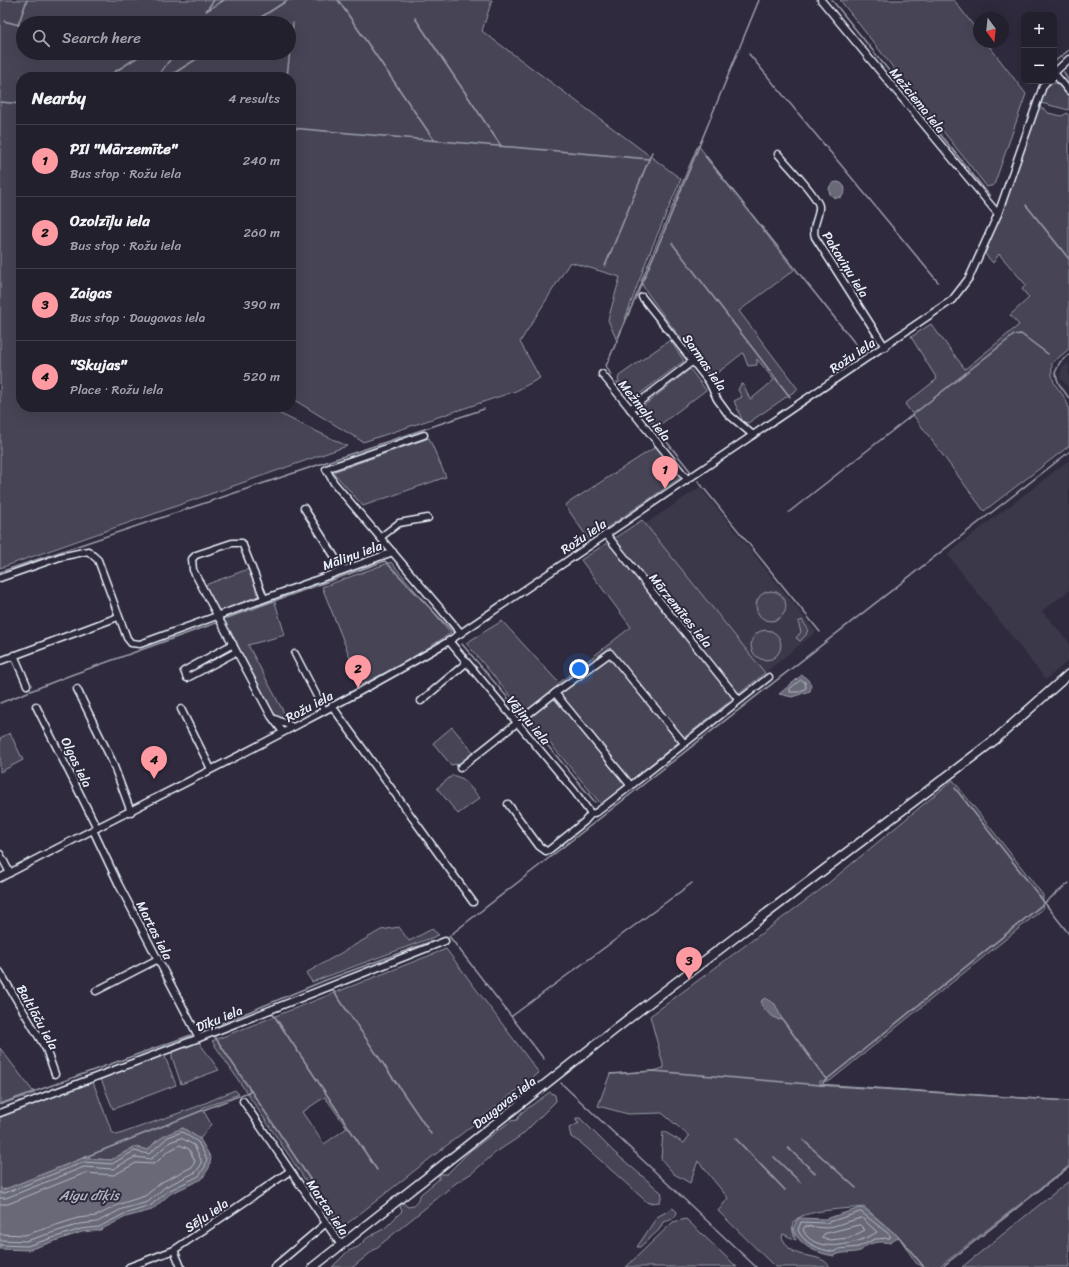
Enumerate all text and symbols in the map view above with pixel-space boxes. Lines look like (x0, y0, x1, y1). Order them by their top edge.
north arrow (973, 12, 1009, 48)
map controls (1021, 12, 1057, 84)
button: + (1021, 12, 1057, 48)
search box (16, 16, 296, 60)
text: Search here (62, 25, 141, 51)
icon: search (30, 27, 52, 49)
button: − (1021, 48, 1057, 84)
street label: Mežciema iela (884, 62, 952, 139)
text: Nearby (32, 83, 86, 113)
text: 4 results (228, 87, 280, 110)
text: PII "Mārzemīte" (70, 136, 177, 162)
text: 1 (42, 149, 48, 172)
text: 240 m (243, 149, 280, 172)
text: Bus stop · Rožu iela (70, 162, 181, 185)
text: Ozolzīļu iela (70, 208, 150, 234)
text: 2 (41, 221, 49, 244)
text: 260 m (244, 221, 280, 244)
street label: Pakaviņu iela (816, 226, 875, 303)
text: Bus stop · Rožu iela (70, 234, 181, 257)
text: Zaigas (70, 280, 112, 306)
text: 3 (41, 293, 49, 316)
text: 390 m (243, 293, 280, 316)
text: Bus stop · Daugavas iela (70, 306, 205, 329)
street label: Sarmas iela (676, 329, 733, 396)
street label: Rožu iela (824, 331, 880, 379)
text: "Skujas" (70, 352, 126, 378)
text: 4 (41, 365, 49, 388)
text: 520 m (243, 365, 280, 388)
street label: Mežmaļu iela (612, 374, 677, 447)
text: Place · Rožu iela (70, 378, 163, 401)
pin: 1 (652, 456, 678, 489)
street label: Rožu iela (555, 512, 611, 560)
street label: Māliņu iela (319, 534, 386, 577)
street label: Mārzemītes iela (643, 568, 719, 653)
pin: 2 (345, 655, 371, 688)
your location (569, 659, 589, 679)
street label: Rožu iela (281, 684, 338, 729)
street label: Vējiņu iela (501, 690, 557, 751)
street label: Olgas iela (54, 733, 99, 792)
pin: 4 (141, 746, 167, 779)
street label: Martas iela (130, 897, 180, 964)
pin: 3 (676, 947, 702, 980)
street label: Baltlāču iela (10, 980, 65, 1055)
street label: Dīķu iela (192, 999, 247, 1038)
street label: Daugavas iela (467, 1070, 542, 1135)
street label: Martas iela (300, 1174, 355, 1241)
water label: Aigu dīķis (58, 1183, 121, 1208)
street label: Sēļu iela (180, 1192, 233, 1239)

